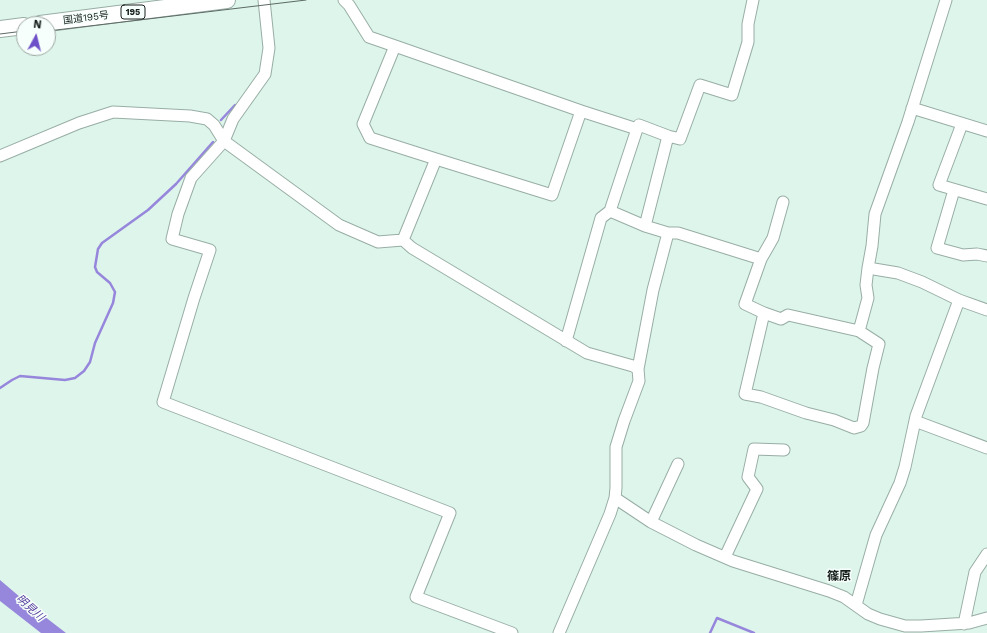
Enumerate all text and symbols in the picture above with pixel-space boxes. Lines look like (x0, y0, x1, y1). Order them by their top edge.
road number: 195 (121, 5, 145, 19)
street label: 国道195号 (62, 9, 110, 27)
north arrow (16, 16, 56, 56)
text: N (33, 18, 42, 32)
district label: 篠原 (827, 569, 851, 583)
water label: 明見川 (13, 592, 47, 624)

